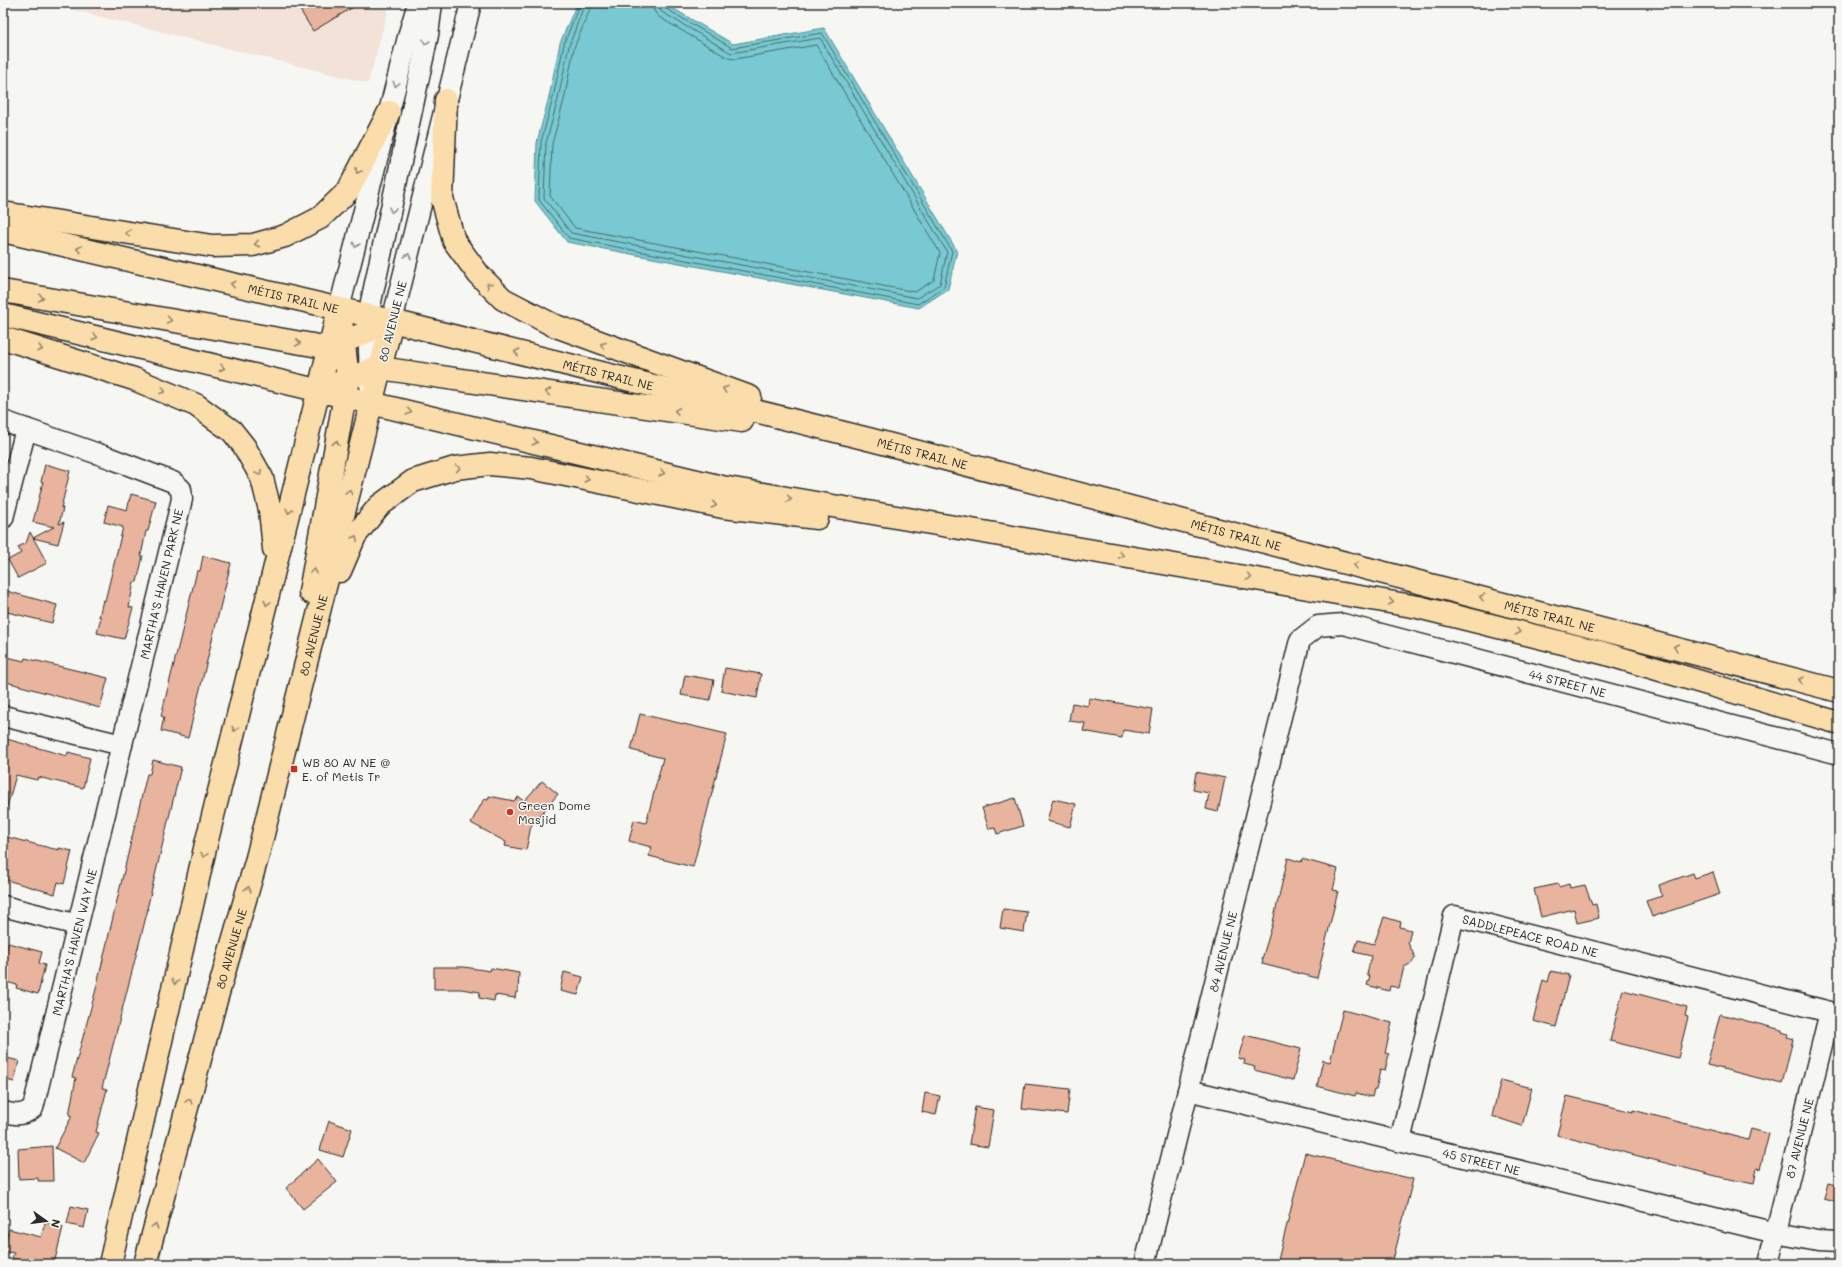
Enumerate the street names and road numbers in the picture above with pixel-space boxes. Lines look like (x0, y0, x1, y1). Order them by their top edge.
street label: 80 AVENUE NE (374, 279, 410, 363)
street label: MÉTIS TRAIL NE (246, 280, 340, 316)
street label: MÉTIS TRAIL NE (561, 356, 655, 394)
street label: MÉTIS TRAIL NE (876, 434, 970, 473)
street label: MARTHA'S HAVEN PARK NE (136, 507, 186, 661)
street label: MÉTIS TRAIL NE (1189, 515, 1283, 554)
street label: 80 AVENUE NE (295, 593, 331, 677)
street label: MÉTIS TRAIL NE (1503, 597, 1597, 635)
street label: 44 STREET NE (1527, 665, 1608, 701)
street label: MARTHA'S HAVEN WAY NE (48, 867, 100, 1017)
street label: 80 AVENUE NE (212, 906, 250, 991)
street label: 84 AVENUE NE (1205, 909, 1240, 994)
street label: SADDLEPEACE ROAD NE (1461, 910, 1600, 960)
street label: 87 AVENUE NE (1781, 1096, 1817, 1180)
street label: 45 STREET NE (1441, 1144, 1522, 1179)

